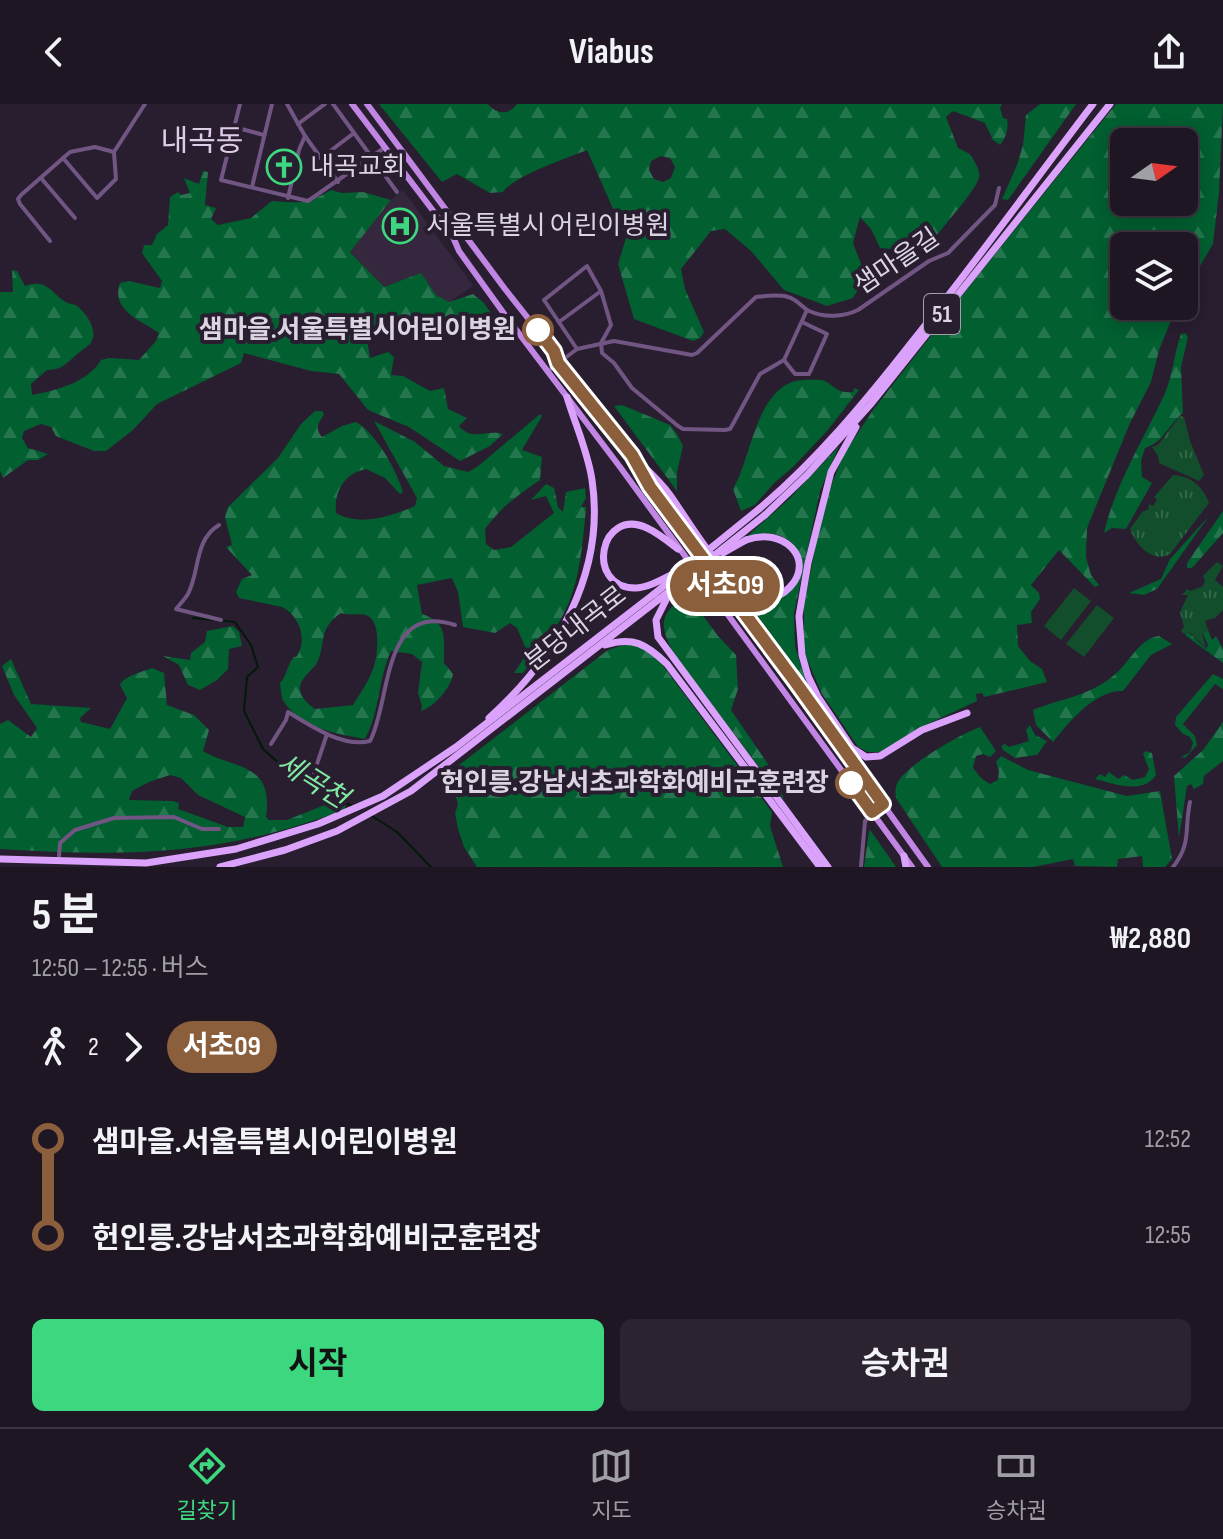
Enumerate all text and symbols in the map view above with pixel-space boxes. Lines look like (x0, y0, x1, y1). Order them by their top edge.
icon: back (32, 30, 76, 74)
icon: share (1147, 30, 1191, 74)
text: Viabus (569, 31, 654, 74)
district label: 내곡동 (161, 124, 243, 160)
north arrow (1110, 128, 1198, 216)
map controls (1110, 128, 1198, 320)
church icon: 내곡교회 (265, 148, 303, 186)
place label: 내곡교회 (310, 152, 406, 183)
hospital icon: 서울특별시 어린이병원 (381, 207, 419, 245)
place label: 서울특별시 어린이병원 (426, 211, 669, 242)
street label: 샘마을길 (849, 222, 945, 302)
button: layers (1110, 232, 1198, 320)
road number: 51 (924, 294, 960, 334)
place label: 샘마을.서울특별시어린이병원 (199, 315, 516, 346)
marker: 샘마을.서울특별시어린이병원 (523, 315, 553, 345)
line badge: 서초09 (669, 560, 781, 612)
text: 서초09 (686, 569, 764, 602)
street label: 분당내곡로 (519, 580, 633, 678)
water label: 세곡천 (270, 747, 356, 817)
place label: 헌인릉.강남서초과학화예비군훈련장 (440, 768, 829, 799)
marker: 헌인릉.강남서초과학화예비군훈련장 (836, 768, 866, 798)
text: 5 분 (32, 889, 99, 942)
text: ₩2,880 (1110, 921, 1191, 957)
text: 12:50 – 12:55 · 버스 (32, 953, 209, 984)
icon: walk (32, 1025, 76, 1069)
icon: forward (111, 1025, 155, 1069)
text: 서초09 (183, 1030, 261, 1063)
text: 2 (88, 1032, 99, 1063)
text: 12:52 (1145, 1124, 1191, 1155)
text: 샘마을.서울특별시어린이병원 (92, 1125, 458, 1161)
text: 12:55 (1145, 1220, 1191, 1251)
text: 헌인릉.강남서초과학화예비군훈련장 (92, 1221, 540, 1257)
button: 시작 (32, 1319, 604, 1411)
button: 승차권 (620, 1319, 1191, 1411)
tab: 길찾기 (176, 1444, 237, 1525)
tab: 지도 (589, 1444, 633, 1525)
tab: 승차권 (986, 1444, 1047, 1525)

